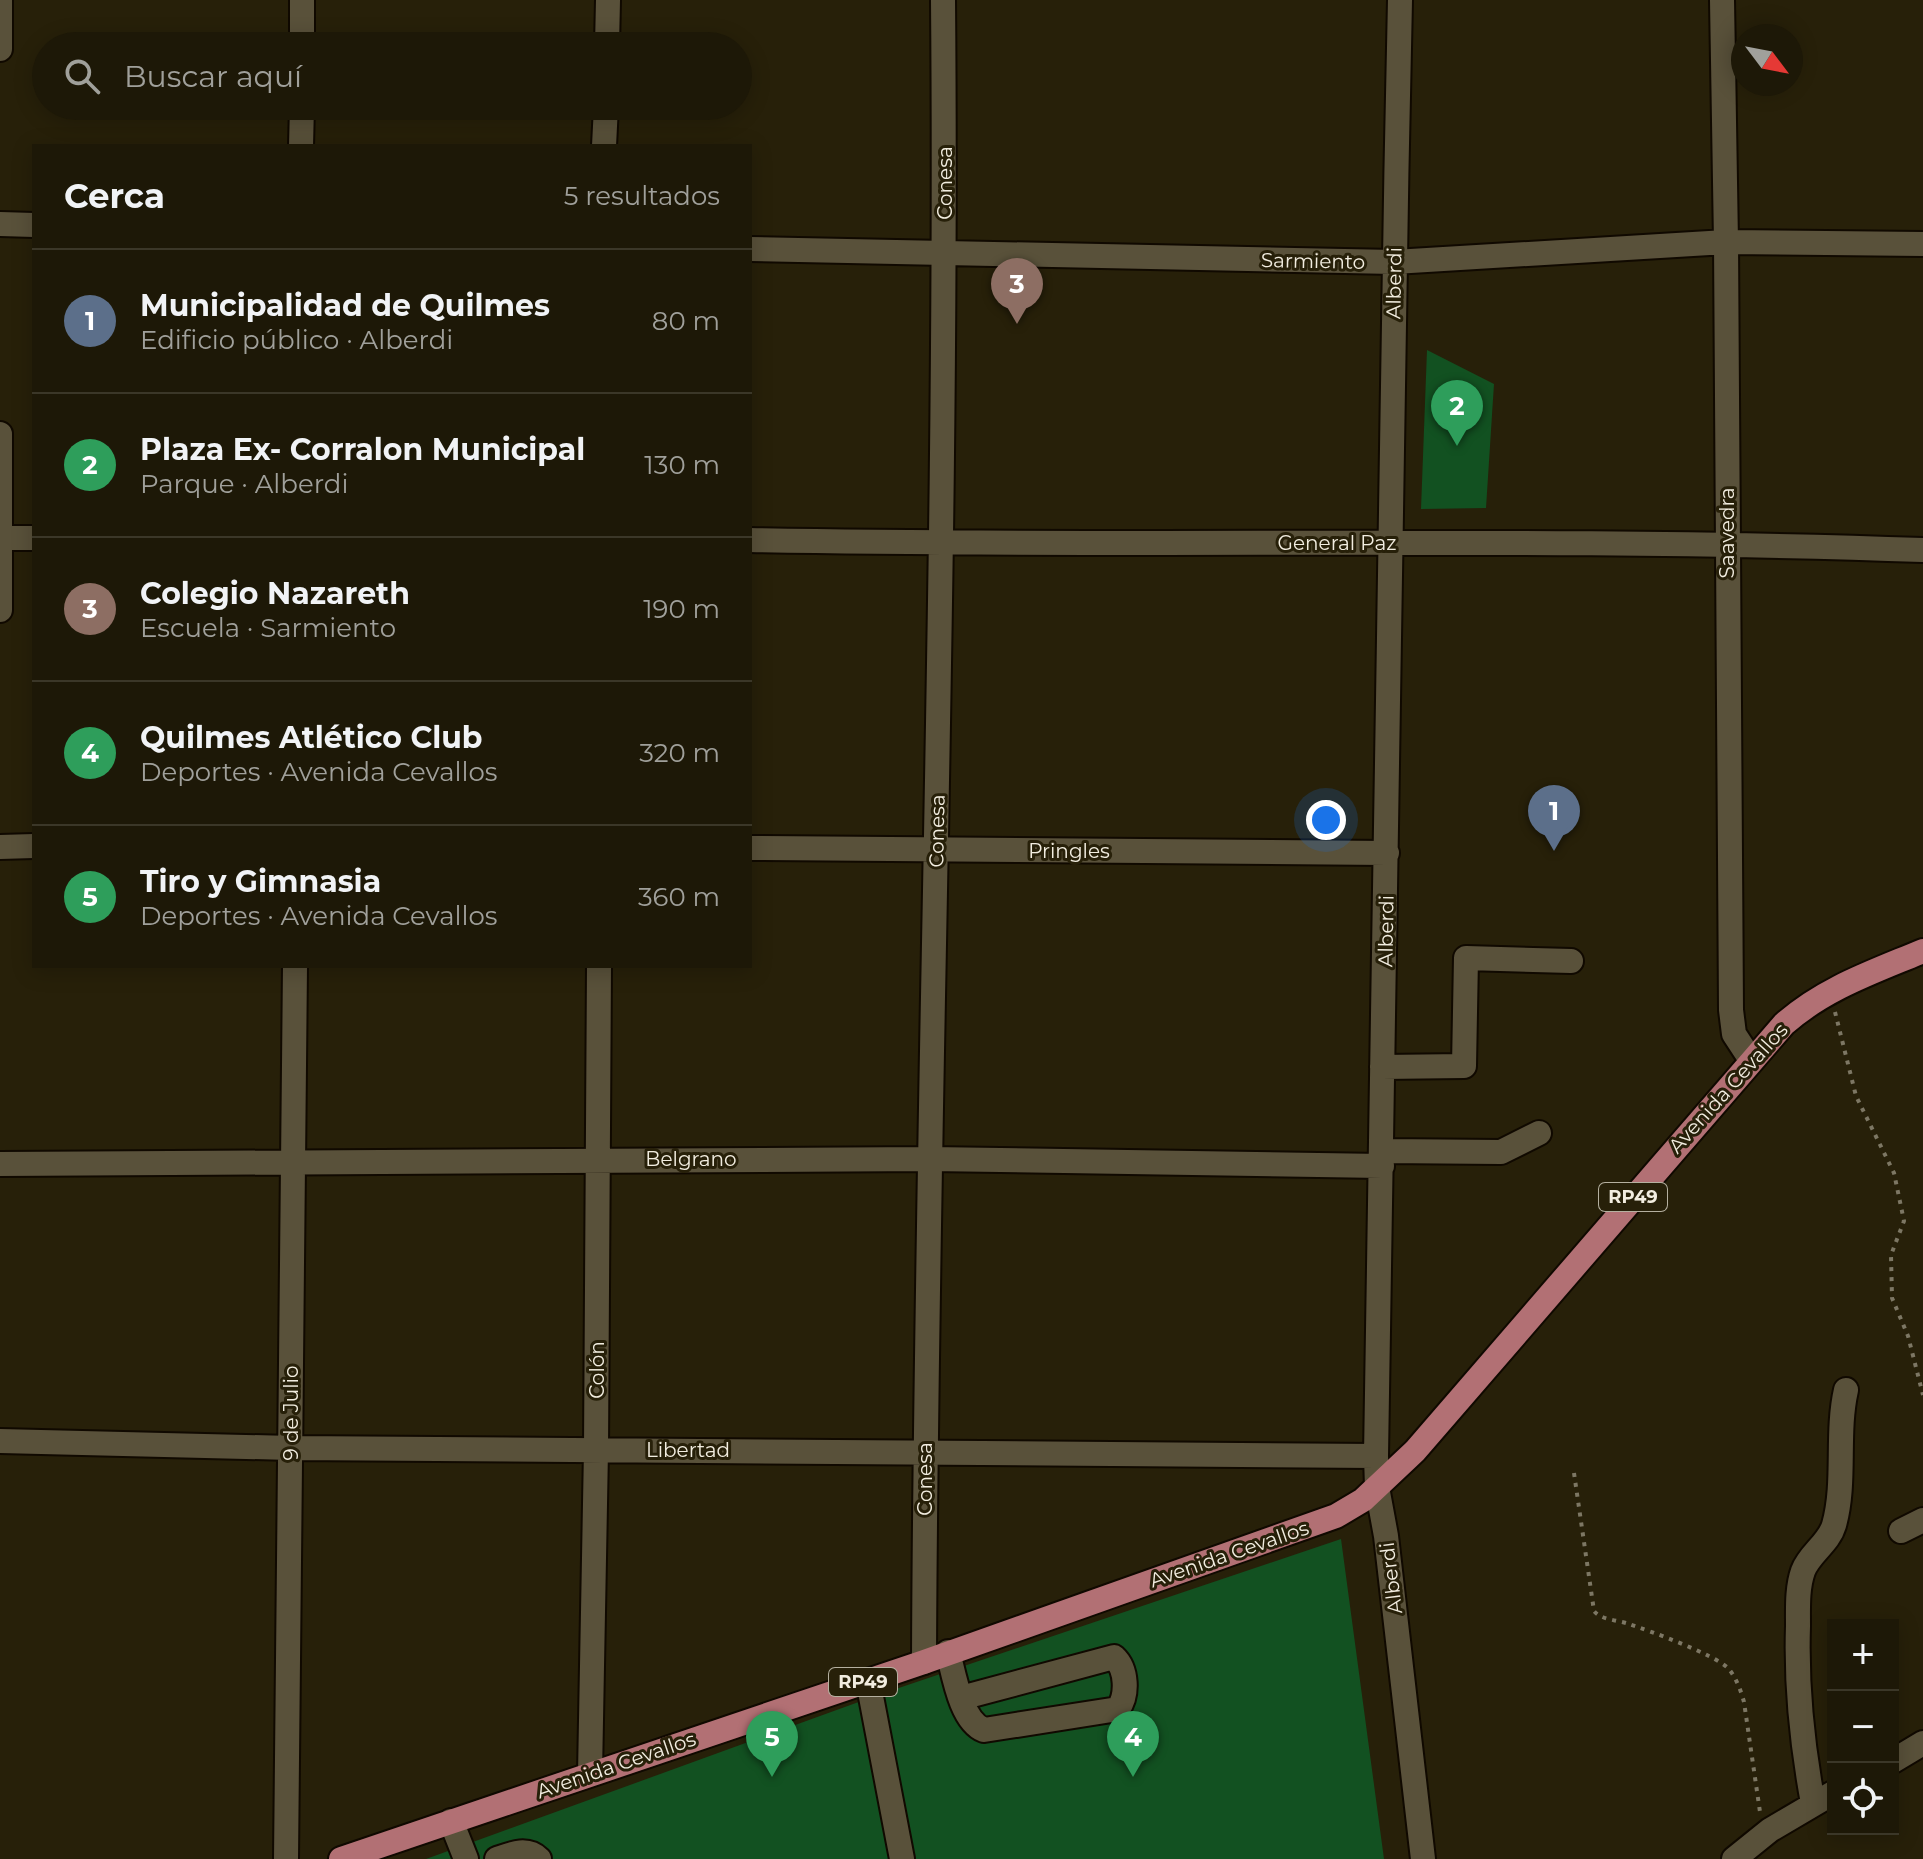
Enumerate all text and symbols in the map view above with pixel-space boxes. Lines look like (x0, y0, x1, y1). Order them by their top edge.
north arrow (1731, 24, 1803, 96)
search box (32, 32, 752, 120)
icon: search (60, 54, 104, 98)
text: Buscar aquí (124, 58, 302, 95)
street label: Conesa (933, 146, 957, 220)
text: Cerca (64, 175, 165, 217)
text: 5 resultados (564, 180, 720, 212)
street label: Alberdi (1381, 247, 1407, 319)
street label: Sarmiento (1261, 248, 1365, 274)
pin: 3 (991, 258, 1043, 324)
text: Municipalidad de Quilmes (140, 287, 550, 324)
text: 1 (85, 305, 95, 337)
text: 80 m (652, 305, 720, 337)
text: Edificio público · Alberdi (140, 324, 453, 356)
pin: 2 (1431, 380, 1483, 446)
text: Plaza Ex- Corralon Municipal (140, 431, 585, 468)
text: 2 (82, 449, 98, 481)
text: 130 m (644, 449, 720, 481)
text: Parque · Alberdi (140, 468, 348, 500)
street label: Saavedra (1715, 488, 1739, 578)
street label: General Paz (1278, 531, 1396, 555)
text: Colegio Nazareth (140, 575, 410, 612)
text: 3 (82, 593, 98, 625)
text: 190 m (643, 593, 720, 625)
text: Escuela · Sarmiento (140, 612, 396, 644)
text: Quilmes Atlético Club (140, 719, 483, 756)
text: 4 (81, 737, 99, 769)
text: 320 m (639, 737, 720, 769)
text: Deportes · Avenida Cevallos (140, 756, 497, 788)
pin: 1 (1528, 785, 1580, 851)
street label: Conesa (924, 794, 950, 868)
your location (1306, 800, 1346, 840)
street label: Pringles (1028, 839, 1110, 863)
text: Tiro y Gimnasia (140, 863, 381, 900)
text: 5 (82, 881, 98, 913)
text: 360 m (638, 881, 720, 913)
street label: Alberdi (1373, 895, 1399, 967)
text: Deportes · Avenida Cevallos (140, 900, 497, 932)
street label: Avenida Cevallos (1663, 1018, 1793, 1158)
street label: Belgrano (645, 1147, 737, 1171)
road number: RP49 (1599, 1183, 1667, 1211)
street label: Colón (585, 1341, 609, 1399)
street label: 9 de Julio (279, 1365, 303, 1461)
street label: Libertad (646, 1438, 730, 1462)
street label: Conesa (913, 1442, 937, 1516)
street label: Avenida Cevallos (1146, 1515, 1312, 1593)
street label: Alberdi (1375, 1541, 1407, 1615)
map controls (1827, 1619, 1899, 1835)
button: + (1827, 1619, 1899, 1691)
road number: RP49 (829, 1668, 897, 1696)
button: − (1827, 1691, 1899, 1763)
pin: 5 (746, 1711, 798, 1777)
pin: 4 (1107, 1711, 1159, 1777)
street label: Avenida Cevallos (533, 1726, 699, 1804)
button: locate (1827, 1763, 1899, 1835)

